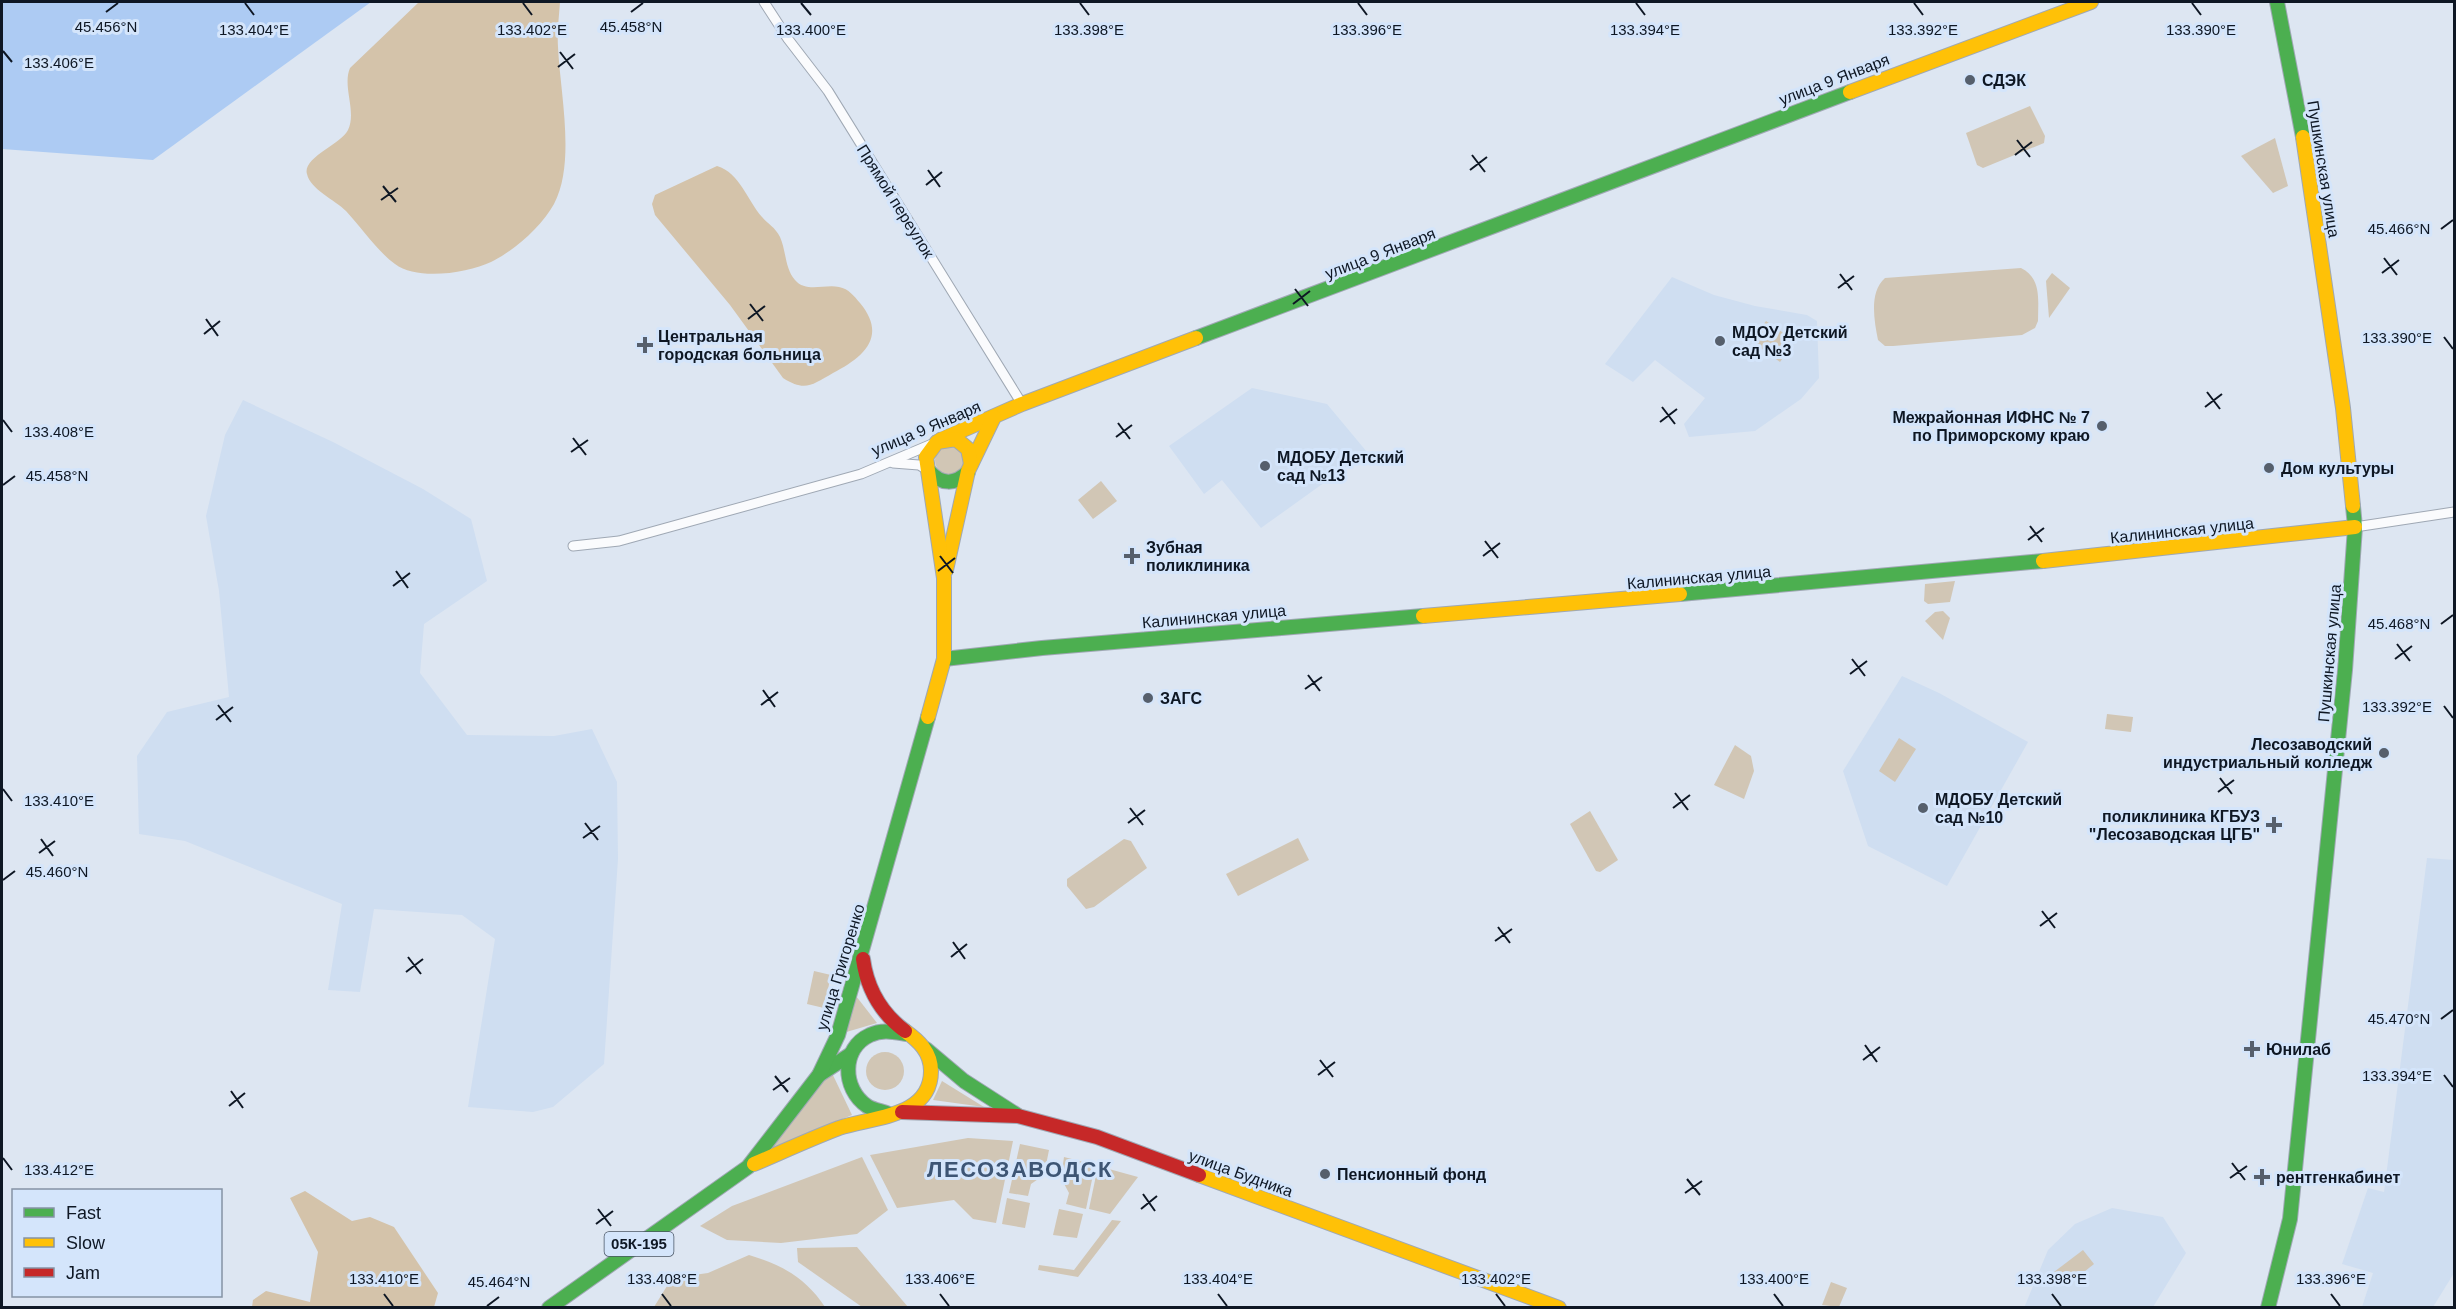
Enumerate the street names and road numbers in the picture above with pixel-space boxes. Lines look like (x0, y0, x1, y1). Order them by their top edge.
street label: улица 9 Января (1777, 51, 1892, 108)
street label: Пушкинская улица (2304, 99, 2343, 239)
street label: Прямой переулок (854, 141, 938, 262)
street label: улица 9 Января (1323, 225, 1438, 282)
street label: улица 9 Января (869, 398, 983, 459)
street label: Калининская улица (2109, 514, 2255, 547)
street label: Калининская улица (1626, 563, 1772, 592)
street label: Пушкинская улица (2315, 583, 2344, 723)
street label: Калининская улица (1141, 602, 1287, 631)
street label: улица Григоренко (813, 902, 868, 1032)
street label: улица Будника (1187, 1147, 1295, 1200)
road number: 05К-195 (604, 1232, 674, 1256)

